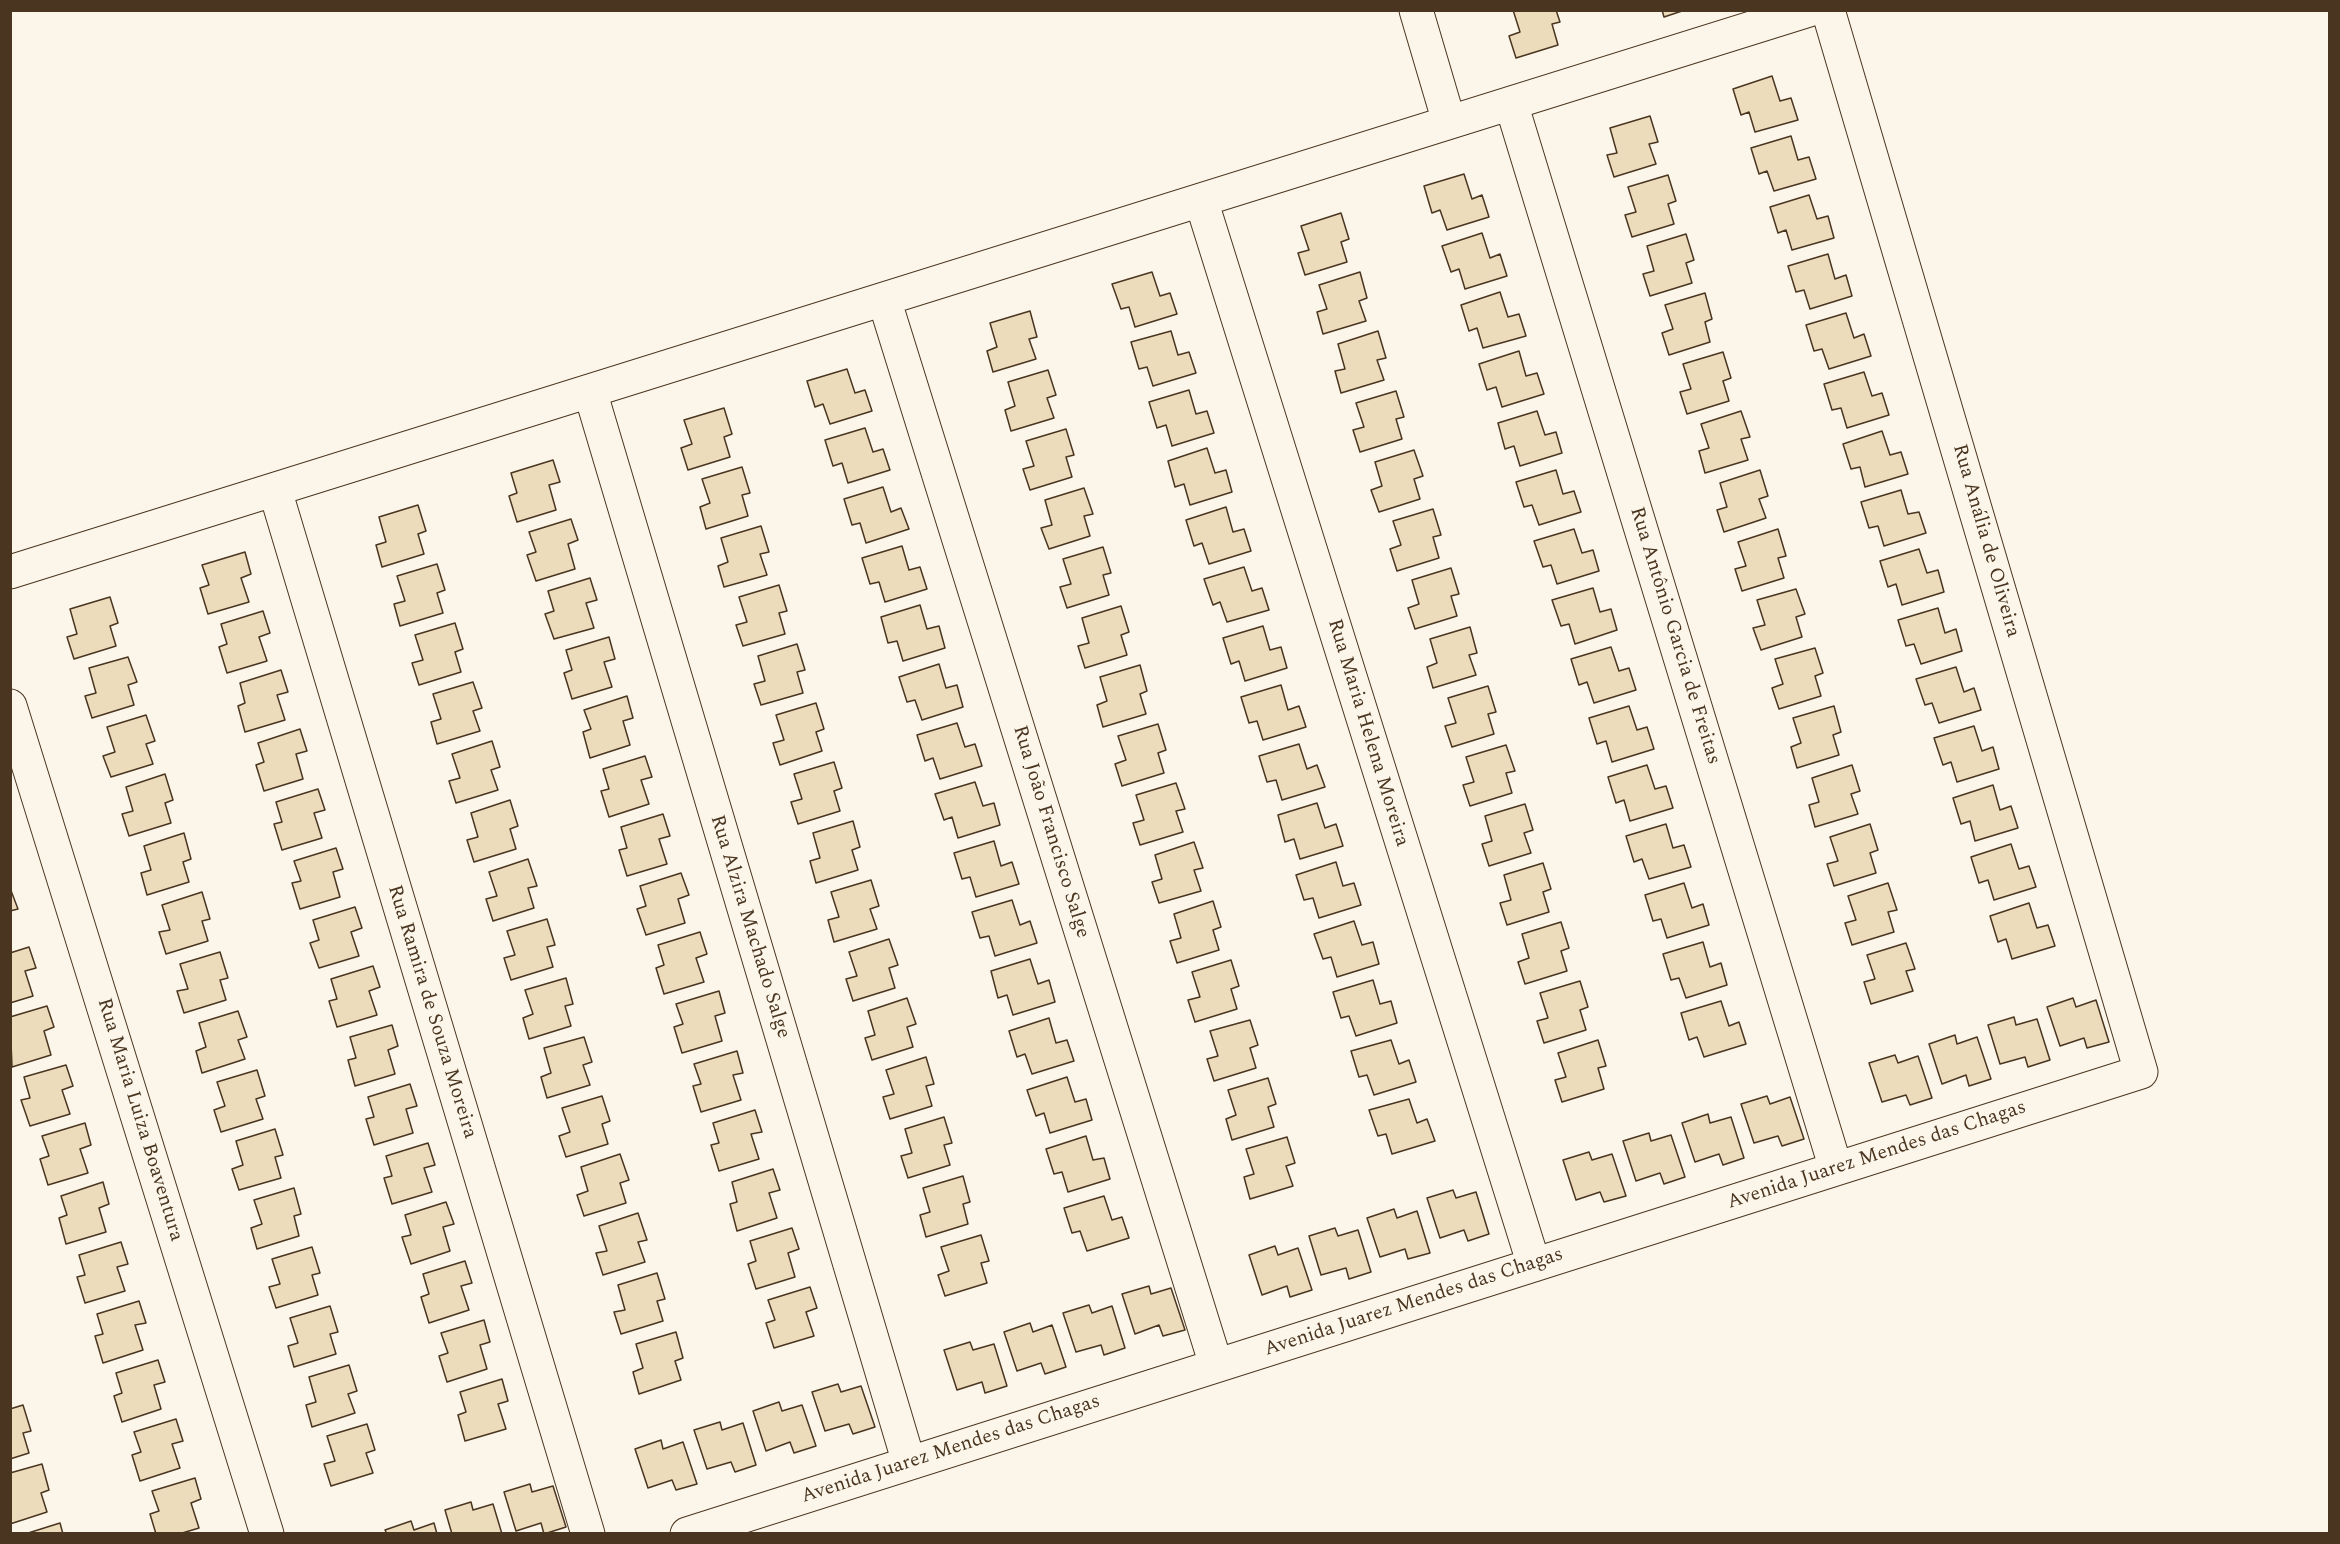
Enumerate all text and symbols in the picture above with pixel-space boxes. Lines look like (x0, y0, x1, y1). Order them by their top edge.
street label: Rua Anália de Oliveira (1946, 442, 2024, 640)
street label: Rua Antônio Garcia de Freitas (1623, 504, 1725, 768)
street label: Rua Maria Helena Moreira (1321, 616, 1413, 850)
street label: Rua João Francisco Salge (1006, 723, 1094, 941)
street label: Rua Alzira Machado Salge (704, 812, 794, 1042)
street label: Rua Ramira de Souza Moreira (381, 882, 481, 1142)
street label: Rua Maria Luiza Boaventura (91, 996, 187, 1244)
street label: Avenida Juarez Mendes das Chagas (1725, 1096, 2029, 1216)
street label: Avenida Juarez Mendes das Chagas (1262, 1243, 1566, 1363)
street label: Avenida Juarez Mendes das Chagas (799, 1390, 1103, 1510)

